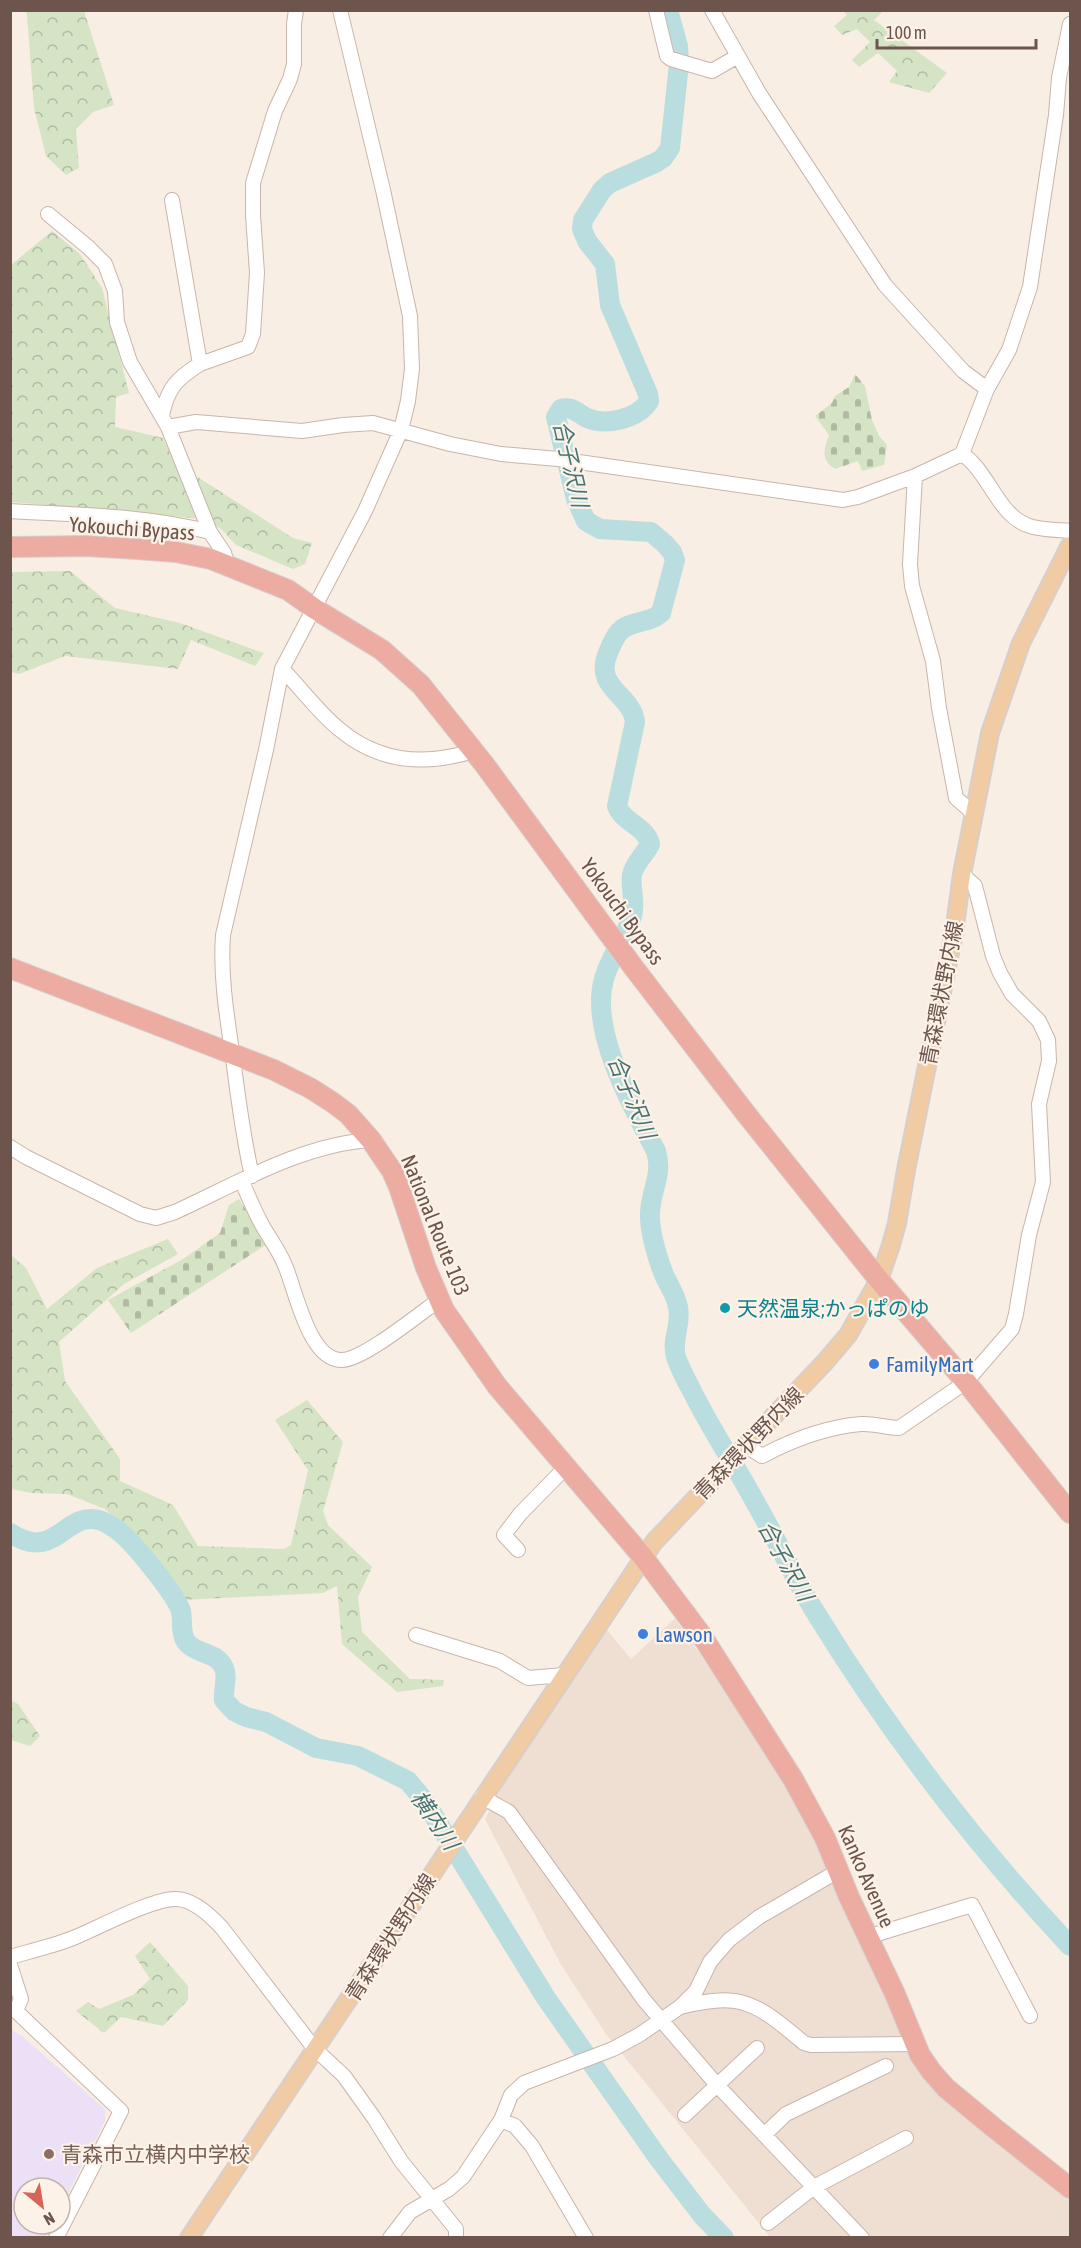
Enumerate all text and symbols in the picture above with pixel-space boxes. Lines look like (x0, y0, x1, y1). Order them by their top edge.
scale bar (877, 12, 1036, 50)
text: 100 m (886, 22, 927, 43)
water label: 合子沢川 (548, 418, 594, 512)
street label: Yokouchi Bypass (69, 512, 195, 544)
street label: Yokouchi Bypass (576, 853, 670, 969)
street label: 青森環状野内線 (915, 919, 967, 1067)
water label: 合子沢川 (603, 1051, 662, 1144)
street label: National Route 103 (397, 1151, 475, 1299)
place label: 天然温泉;かっぱのゆ (737, 1296, 930, 1320)
marker: 天然温泉;かっぱのゆ (718, 1301, 732, 1315)
place label: FamilyMart (886, 1352, 974, 1376)
marker: FamilyMart (867, 1357, 881, 1371)
street label: 青森環状野内線 (688, 1382, 808, 1504)
water label: 合子沢川 (753, 1516, 820, 1608)
place label: Lawson (655, 1622, 713, 1646)
marker: Lawson (636, 1627, 650, 1641)
water label: 横内川 (406, 1785, 465, 1856)
street label: Kanko Avenue (834, 1821, 900, 1931)
street label: 青森環状野内線 (340, 1869, 440, 2005)
place label: 青森市立横内中学校 (61, 2142, 250, 2166)
marker: 青森市立横内中学校 (42, 2147, 56, 2161)
north arrow (12, 2176, 72, 2236)
text: N (41, 2209, 58, 2229)

